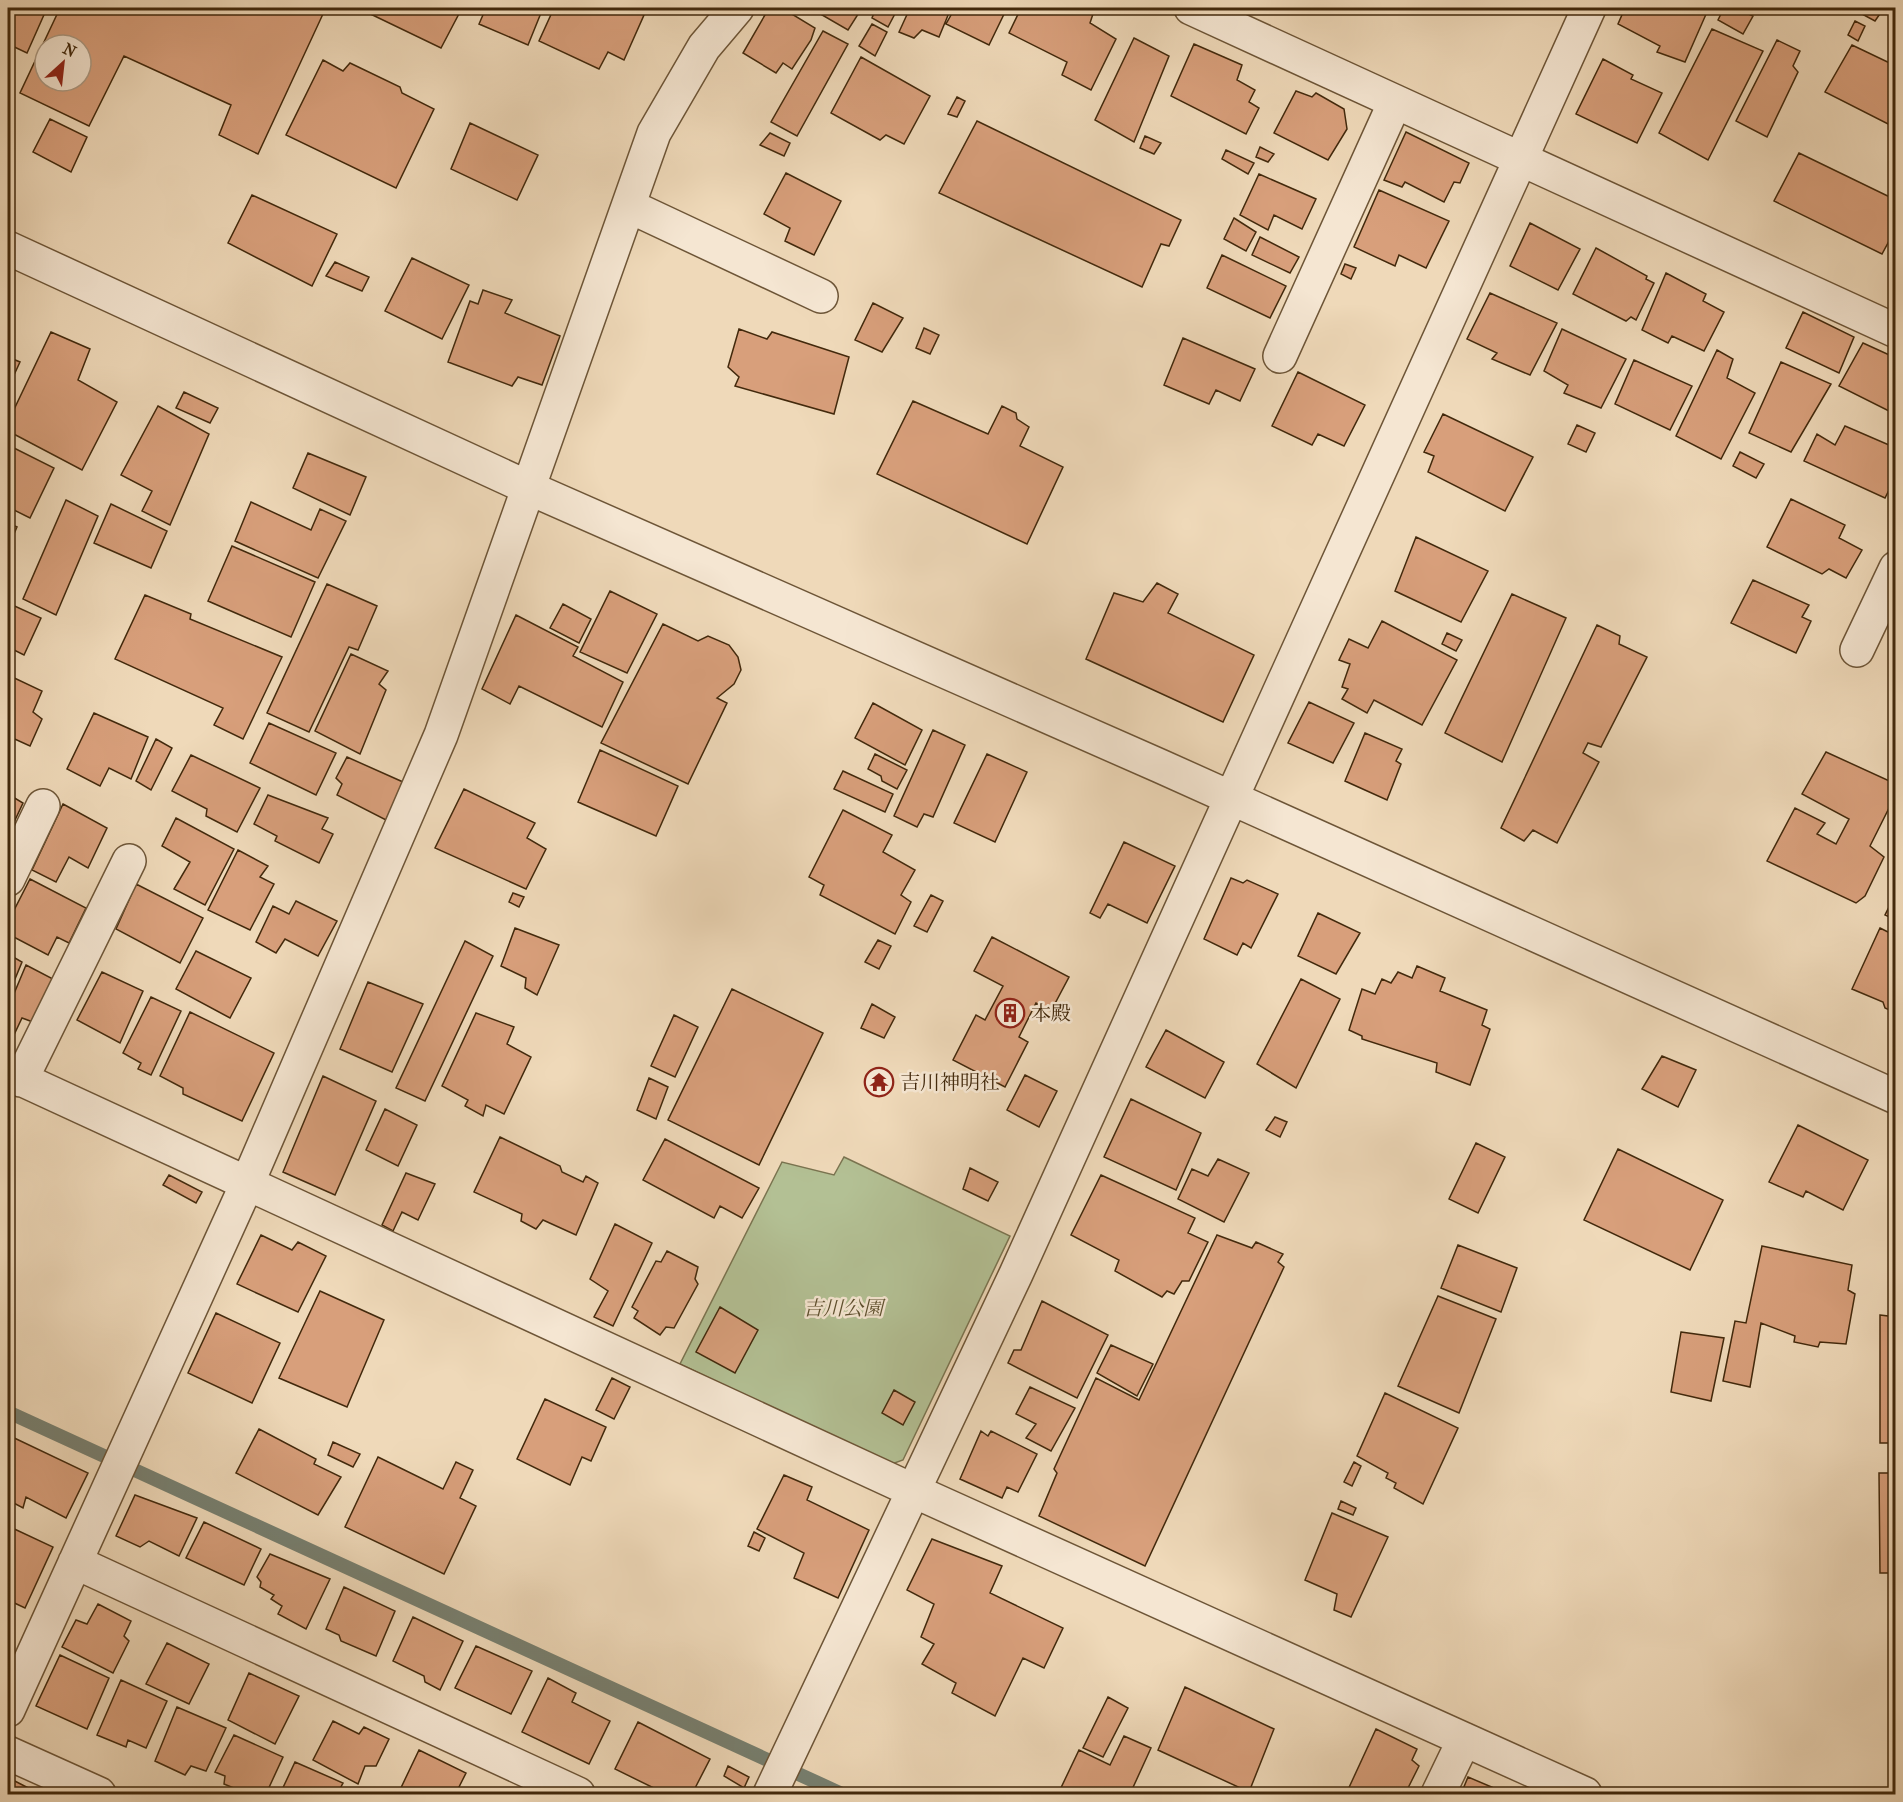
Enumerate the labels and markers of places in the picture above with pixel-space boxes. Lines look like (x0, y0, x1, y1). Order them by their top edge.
building icon: 本殿 (994, 997, 1026, 1029)
place label: 本殿 (1031, 1002, 1071, 1025)
temple icon: 吉川神明社 (863, 1066, 895, 1098)
place label: 吉川神明社 (900, 1071, 1000, 1094)

